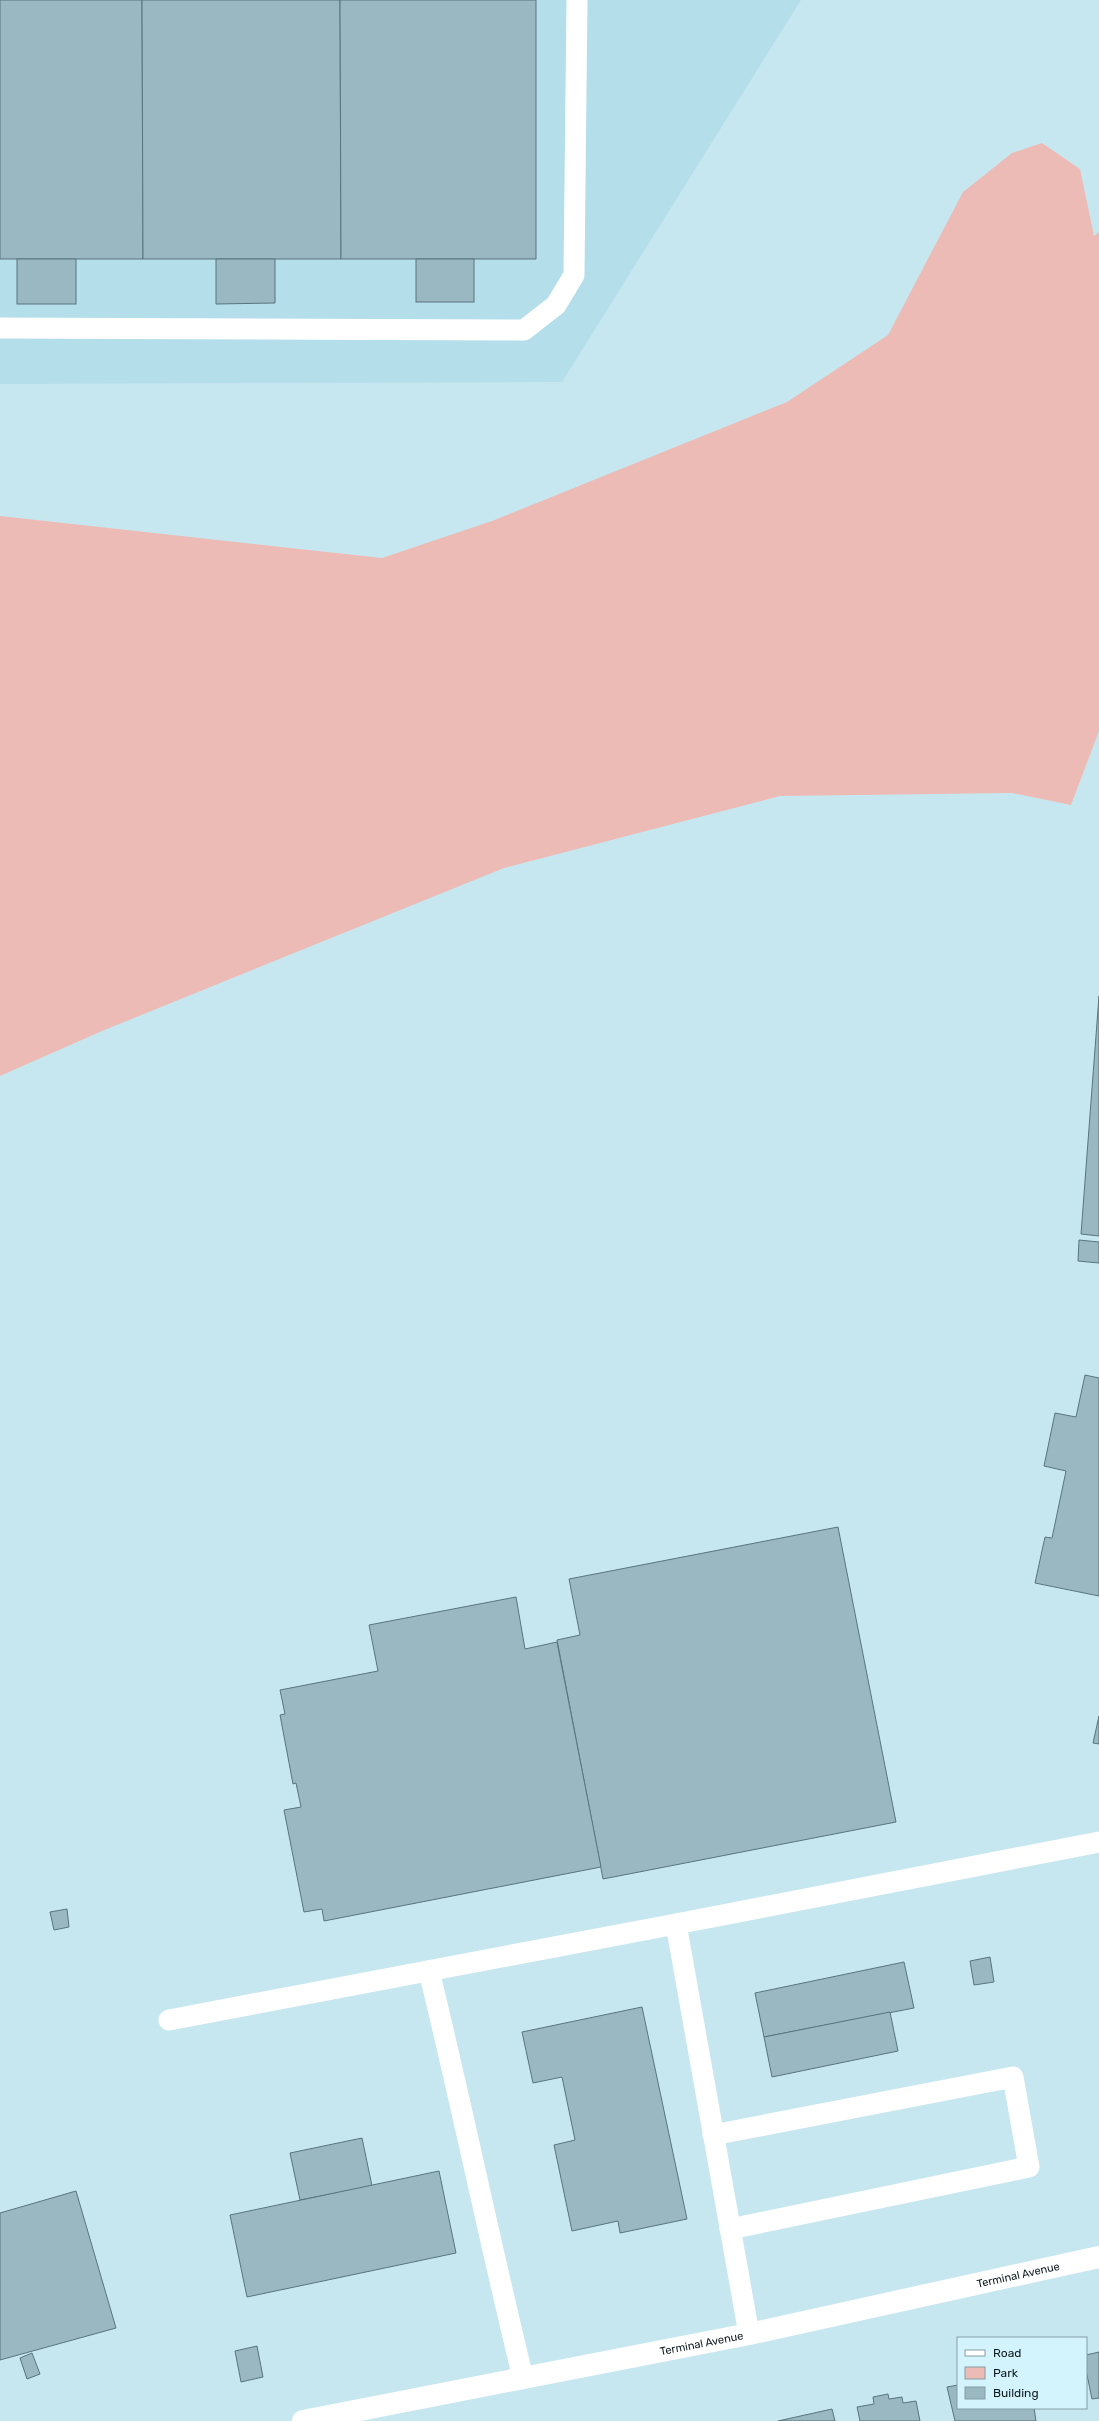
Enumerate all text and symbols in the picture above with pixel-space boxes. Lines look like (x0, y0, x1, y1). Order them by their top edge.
street label: Terminal Avenue (975, 2259, 1061, 2290)
street label: Terminal Avenue (659, 2329, 744, 2358)
legend (957, 2337, 1087, 2409)
text: Road (993, 2346, 1021, 2360)
text: Park (993, 2366, 1019, 2380)
text: Building (993, 2386, 1039, 2400)

